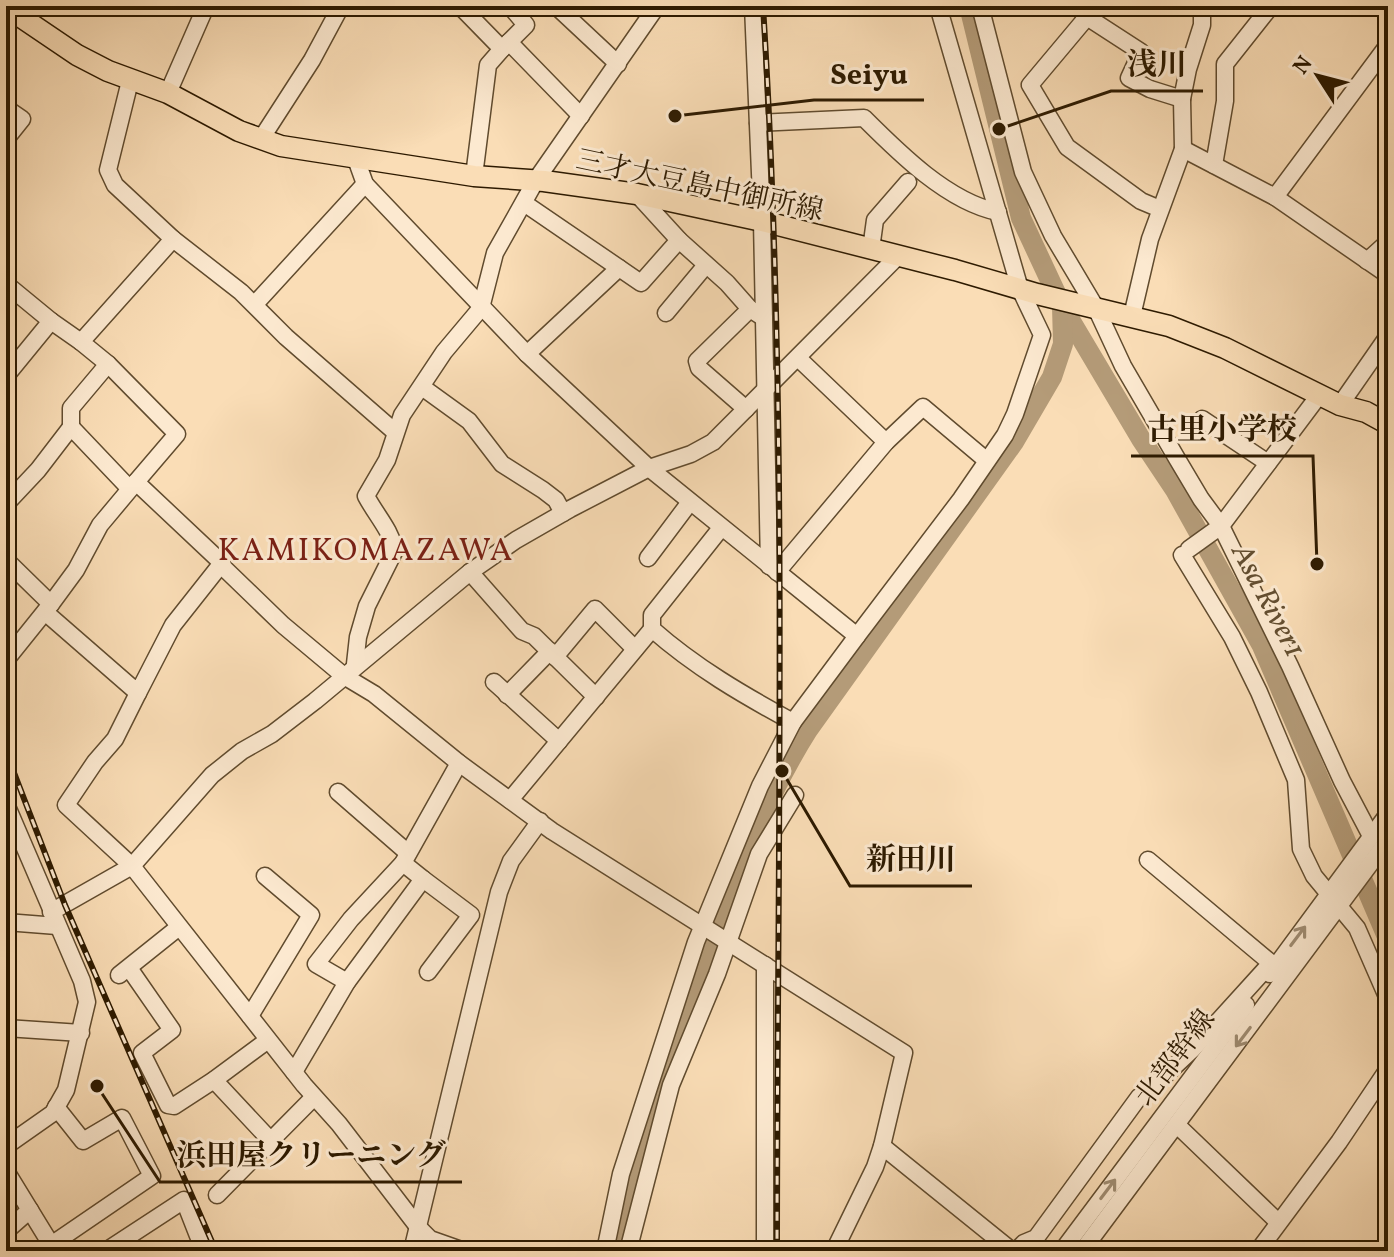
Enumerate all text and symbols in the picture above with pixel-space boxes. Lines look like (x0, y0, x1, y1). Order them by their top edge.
north arrow (1278, 36, 1358, 116)
callout: 浅川 (1111, 37, 1203, 91)
text: 浅川 (1127, 45, 1187, 87)
callout: Seiyu (814, 46, 924, 100)
text: N (1287, 50, 1321, 81)
text: Seiyu (830, 55, 908, 97)
street label: 三才大豆島中御所線 (572, 141, 827, 232)
callout: 古里小学校 (1131, 402, 1313, 456)
text: 古里小学校 (1147, 410, 1297, 452)
district label: KAMIKOMAZAWA (218, 530, 514, 574)
water label: Asa River1 (1219, 536, 1315, 665)
callout: 新田川 (850, 832, 972, 886)
text: 新田川 (866, 840, 956, 882)
one-way arrow (1290, 926, 1307, 947)
street label: 北部幹線 (1127, 1002, 1225, 1115)
one-way arrow (1234, 1026, 1251, 1047)
callout: 浜田屋クリーニング (160, 1128, 462, 1182)
text: 浜田屋クリーニング (176, 1136, 446, 1178)
one-way arrow (1100, 1178, 1117, 1200)

